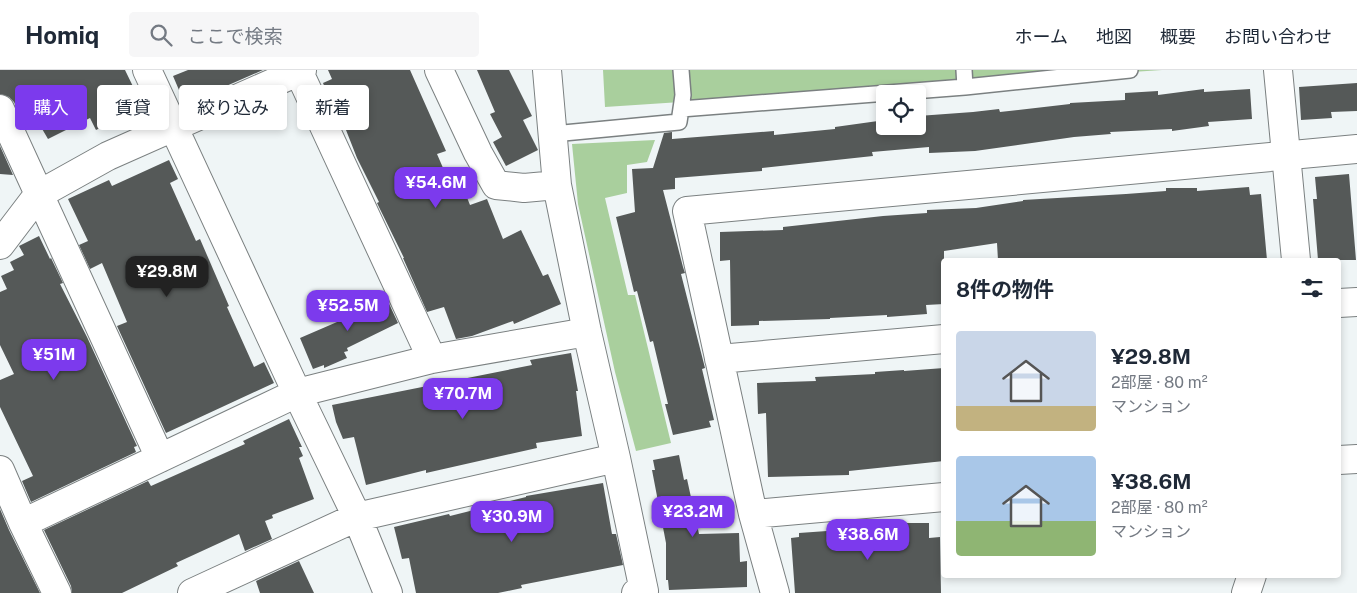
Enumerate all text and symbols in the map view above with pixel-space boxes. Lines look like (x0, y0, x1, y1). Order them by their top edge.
search box (129, 12, 479, 57)
text: Homiq (25, 21, 99, 49)
icon: search (147, 21, 175, 49)
text: ここで検索 (187, 25, 282, 47)
text: ホーム (1015, 26, 1068, 47)
text: 地図 (1096, 26, 1132, 47)
text: 概要 (1160, 26, 1196, 47)
text: お問い合わせ (1224, 26, 1332, 47)
chip: 購入 (15, 85, 87, 130)
chip: 賃貸 (97, 85, 169, 130)
chip: 絞り込み (179, 85, 287, 130)
chip: 新着 (297, 85, 369, 130)
map controls (876, 85, 926, 135)
button: locate (876, 85, 926, 135)
pin: ¥54.6M (395, 166, 477, 209)
text: ¥54.6M (405, 173, 467, 192)
pin: ¥29.8M (126, 256, 208, 298)
text: ¥29.8M (137, 262, 197, 281)
icon: filters (1298, 274, 1326, 302)
text: 8件の物件 (956, 277, 1054, 302)
pin: ¥52.5M (307, 290, 389, 332)
text: ¥52.5M (317, 296, 379, 315)
pin: ¥51M (24, 338, 84, 381)
text: ¥29.8M (1111, 344, 1191, 369)
text: ¥51M (33, 345, 75, 364)
icon: home (996, 351, 1056, 411)
text: 2部屋 · 80 m² (1111, 373, 1208, 392)
pin: ¥70.7M (422, 378, 504, 420)
text: ¥70.7M (434, 384, 492, 403)
text: マンション (1111, 397, 1191, 416)
text: ¥38.6M (1111, 469, 1192, 494)
icon: home (996, 476, 1056, 536)
pin: ¥23.2M (652, 496, 734, 538)
text: 2部屋 · 80 m² (1111, 498, 1208, 517)
pin: ¥30.9M (471, 500, 553, 543)
text: ¥23.2M (663, 502, 723, 521)
text: ¥30.9M (482, 507, 542, 526)
pin: ¥38.6M (827, 518, 909, 561)
text: マンション (1111, 522, 1191, 541)
text: ¥38.6M (837, 525, 899, 544)

